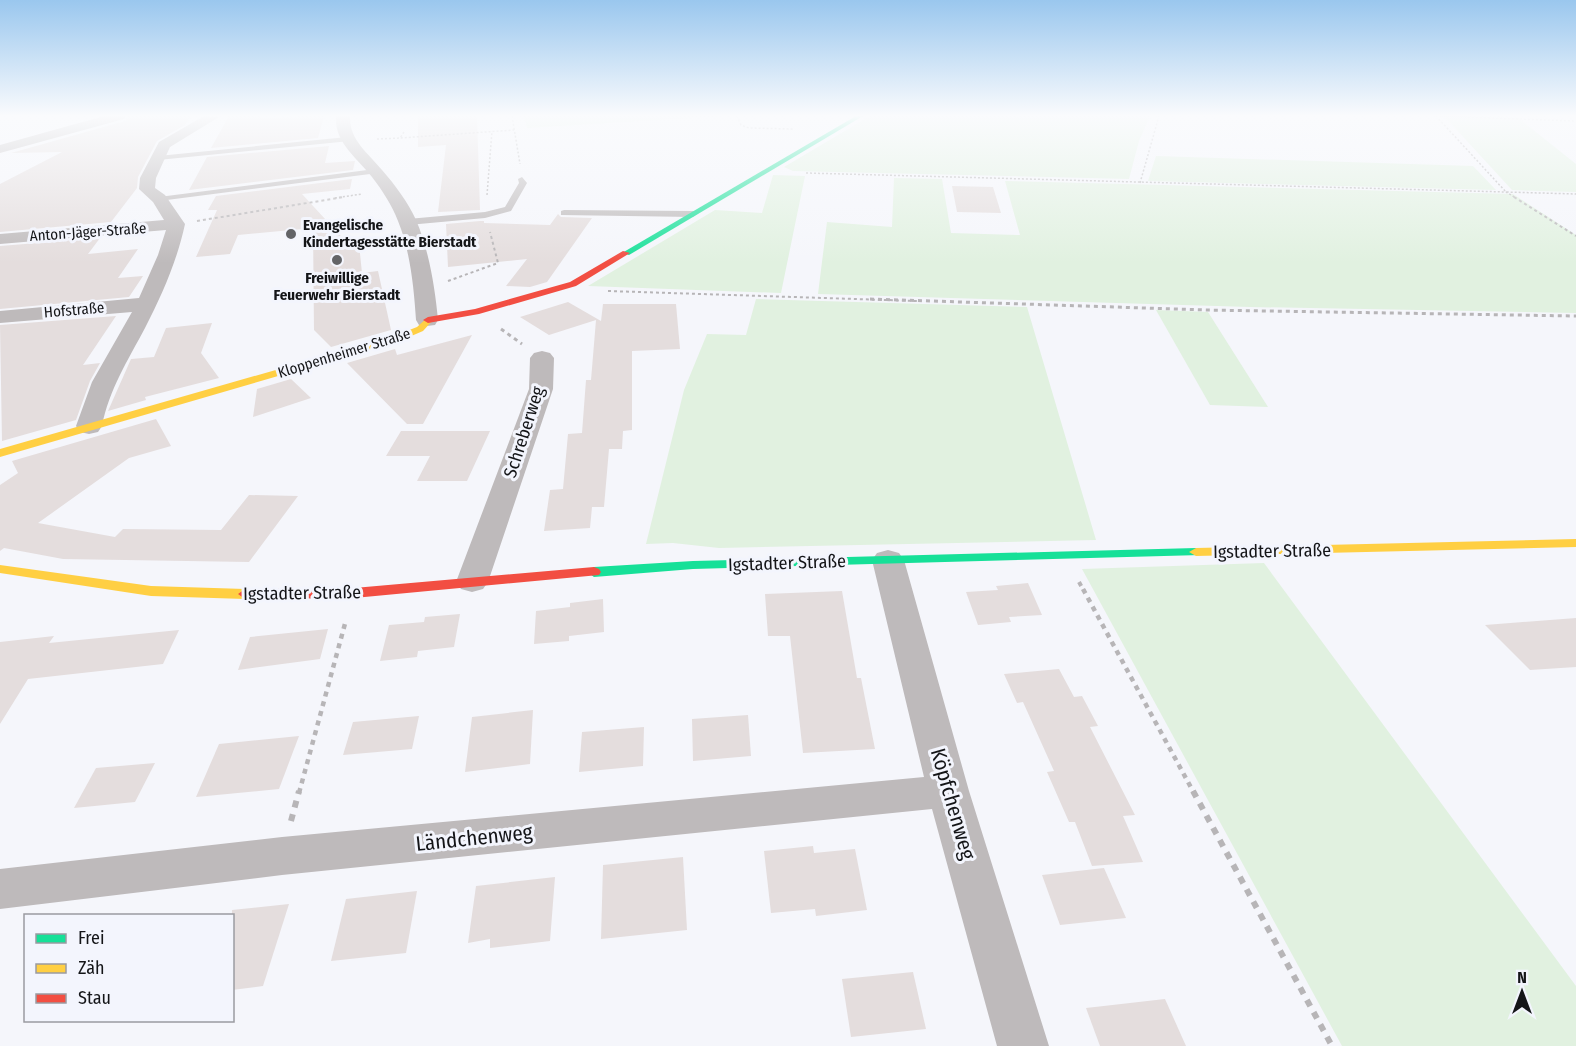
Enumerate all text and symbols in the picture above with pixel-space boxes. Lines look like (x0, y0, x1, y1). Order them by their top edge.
place label: Evangelische Kindertagesstätte Bierstadt (303, 216, 477, 251)
street label: Anton-Jäger-Straße (29, 219, 147, 245)
marker: Evangelische Kindertagesstätte Bierstadt (284, 227, 298, 241)
marker: Freiwillige Feuerwehr Bierstadt (330, 253, 344, 267)
place label: Freiwillige Feuerwehr Bierstadt (274, 269, 401, 304)
street label: Hofstraße (43, 298, 105, 322)
street label: Kloppenheimer Straße (276, 324, 412, 382)
street label: Schreberweg (499, 383, 549, 480)
street label: Igstadter Straße (1213, 539, 1331, 563)
street label: Igstadter Straße (728, 550, 846, 576)
street label: Igstadter Straße (243, 581, 361, 605)
street label: Köpfchenweg (925, 745, 981, 863)
street label: Ländchenweg (414, 819, 534, 857)
legend (24, 914, 234, 1022)
text: Frei (78, 927, 104, 949)
text: Zäh (78, 957, 105, 979)
north arrow (1492, 962, 1552, 1022)
text: N (1517, 968, 1527, 987)
text: Stau (78, 987, 111, 1009)

